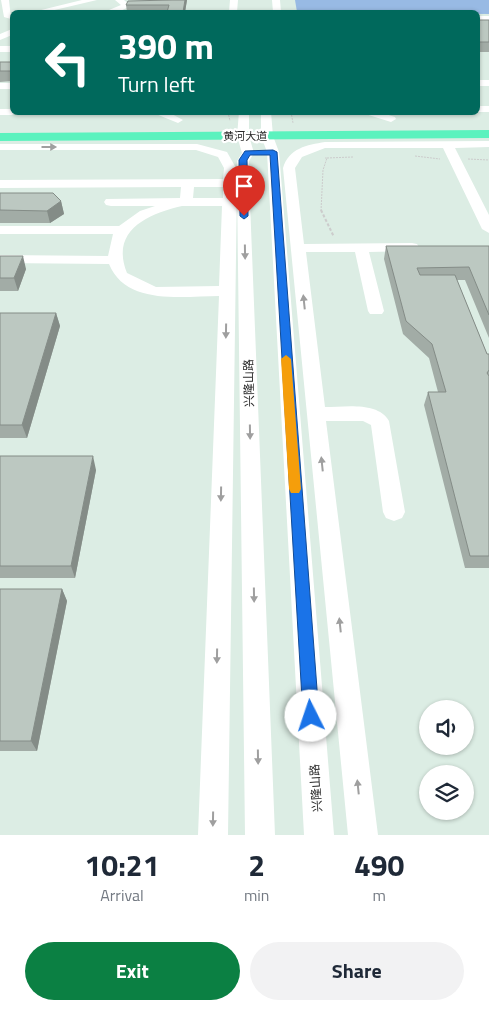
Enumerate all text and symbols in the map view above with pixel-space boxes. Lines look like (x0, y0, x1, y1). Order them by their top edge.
text: 390 m (118, 19, 214, 73)
icon: left (35, 30, 100, 95)
text: Turn left (118, 67, 195, 101)
street label: 黄河大道 (223, 128, 267, 144)
one-way arrow (41, 143, 57, 151)
pin (223, 165, 265, 216)
icon: arrive (230, 172, 258, 200)
one-way arrow (241, 245, 249, 261)
one-way arrow (300, 294, 308, 310)
one-way arrow (221, 324, 229, 340)
street label: 兴隆山路 (239, 359, 258, 407)
one-way arrow (246, 425, 254, 441)
one-way arrow (318, 455, 326, 471)
one-way arrow (217, 486, 225, 502)
one-way arrow (250, 587, 258, 603)
one-way arrow (336, 617, 344, 633)
one-way arrow (213, 649, 221, 665)
position arrow (284, 689, 336, 741)
map controls (419, 700, 474, 820)
button: sound (419, 700, 474, 755)
one-way arrow (254, 749, 262, 765)
street label: 兴隆山路 (304, 763, 327, 813)
button: layers (419, 765, 474, 820)
one-way arrow (354, 778, 362, 794)
one-way arrow (209, 811, 217, 827)
text: 10:21 (85, 842, 159, 888)
text: 2 (248, 842, 265, 888)
text: 490 (354, 842, 404, 888)
text: Arrival (100, 883, 144, 907)
text: min (244, 883, 269, 907)
text: m (373, 883, 386, 907)
button: Exit (25, 942, 240, 1000)
button: Share (250, 942, 464, 1000)

